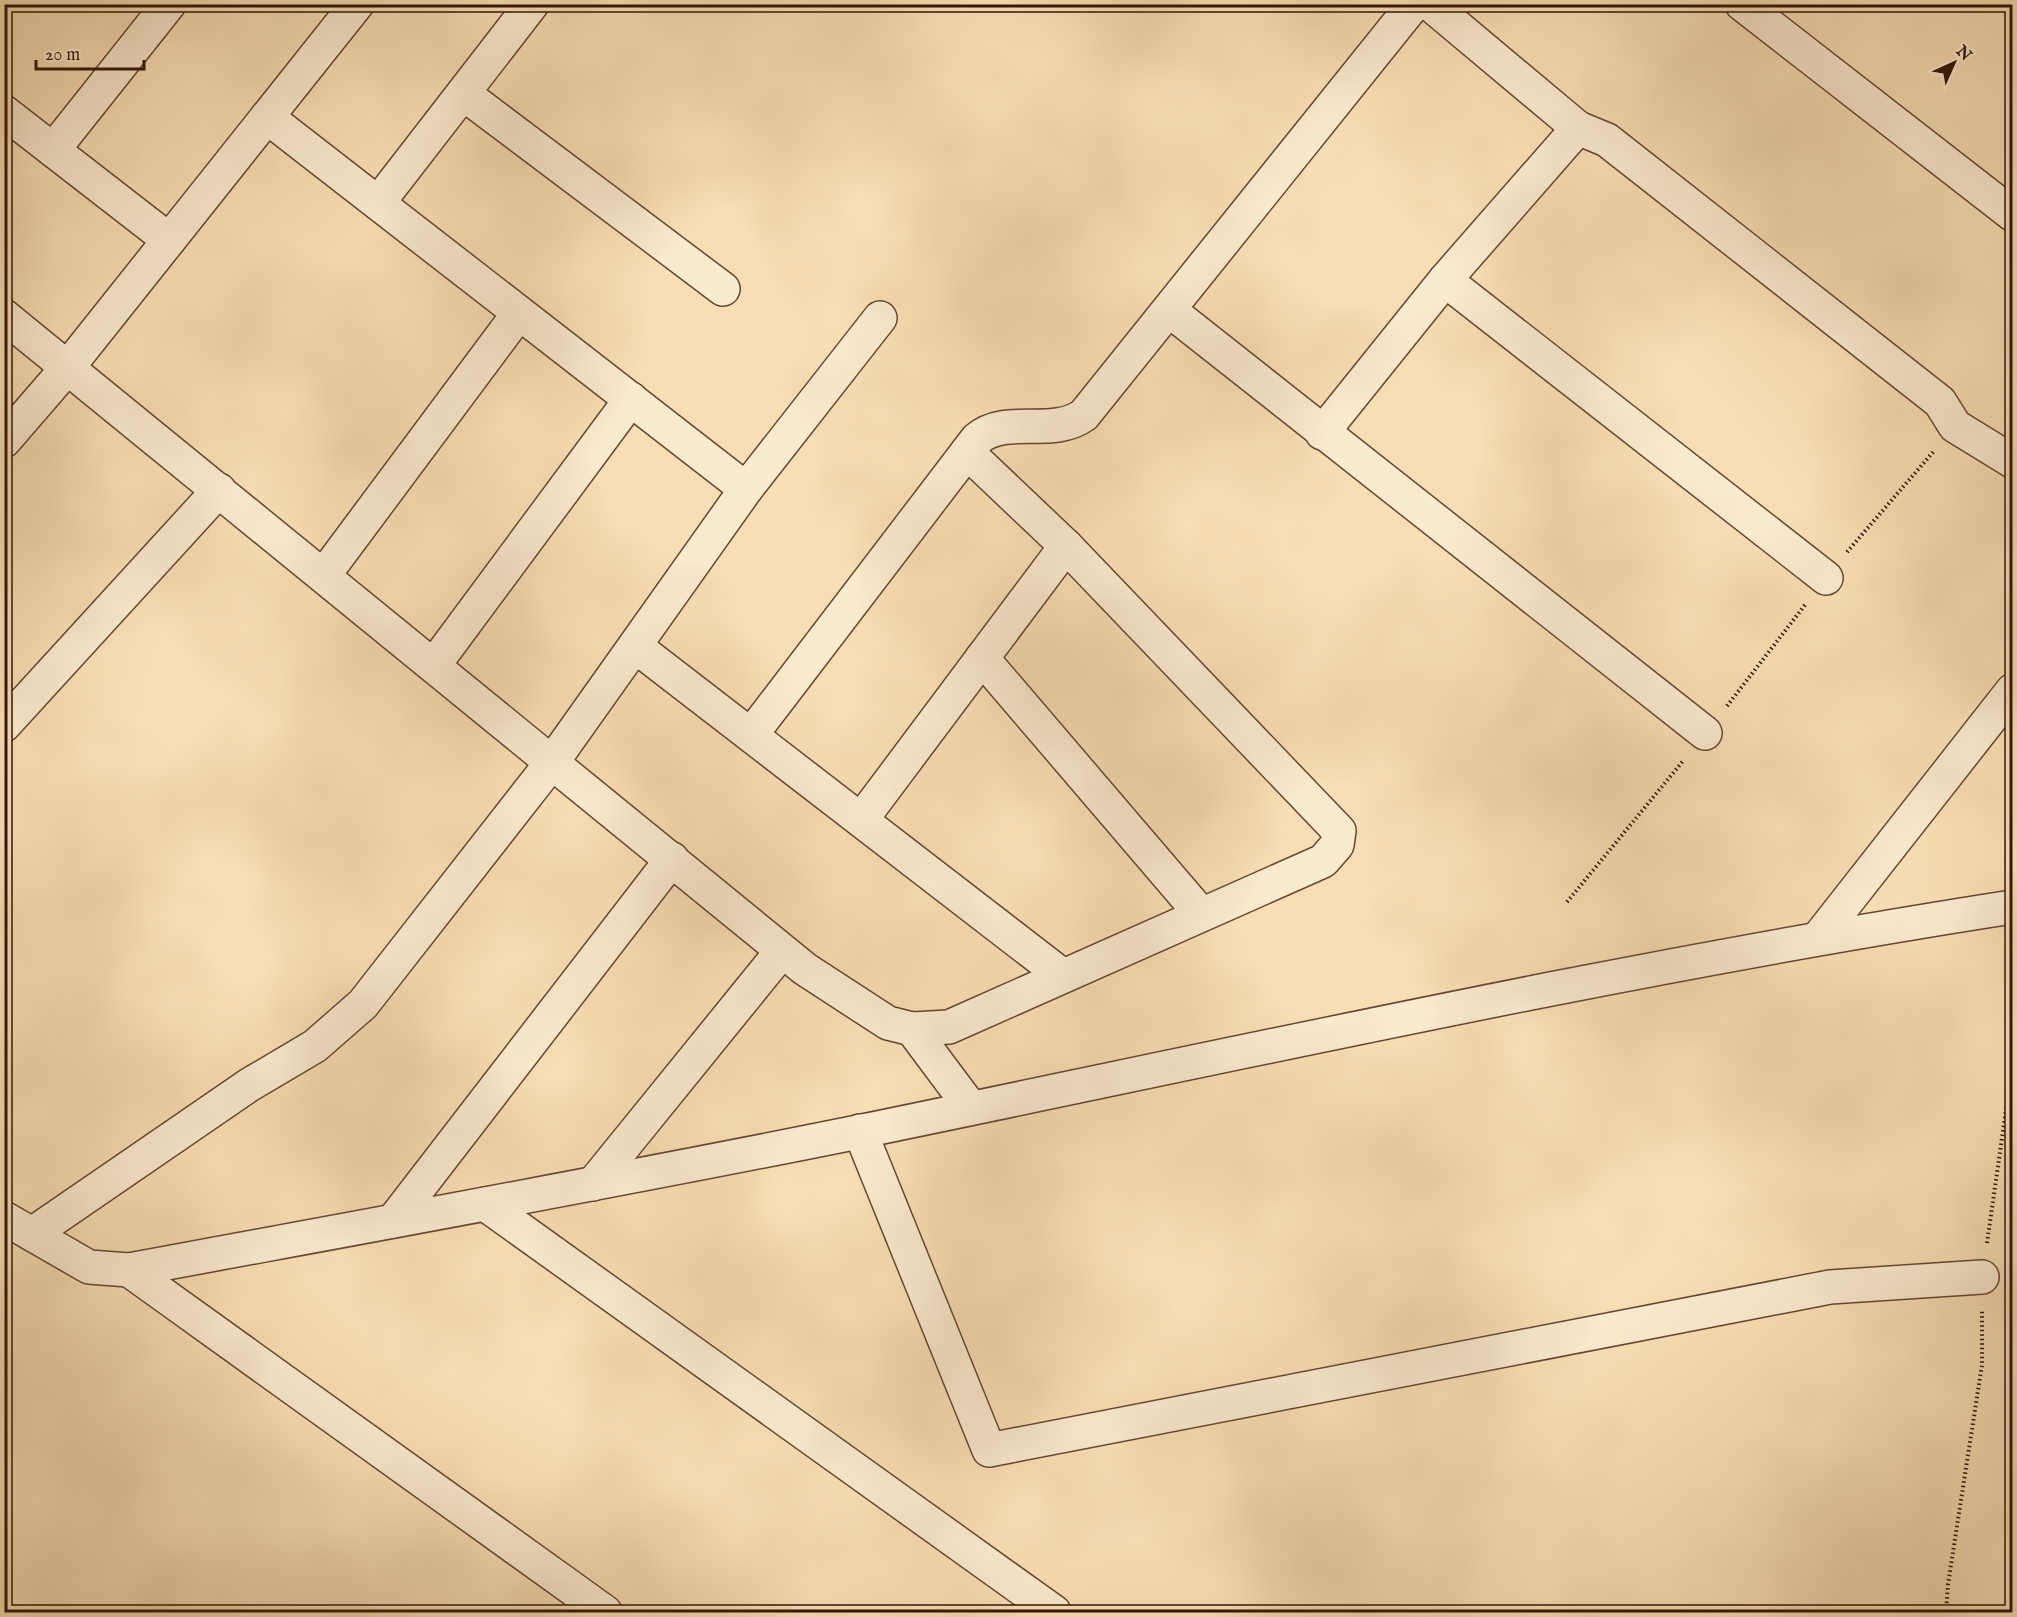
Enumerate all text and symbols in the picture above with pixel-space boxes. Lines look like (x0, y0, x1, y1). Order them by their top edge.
scale bar (36, 33, 144, 71)
north arrow (1924, 33, 1984, 93)
text: N (1951, 41, 1975, 66)
text: 20 m (45, 44, 80, 67)

